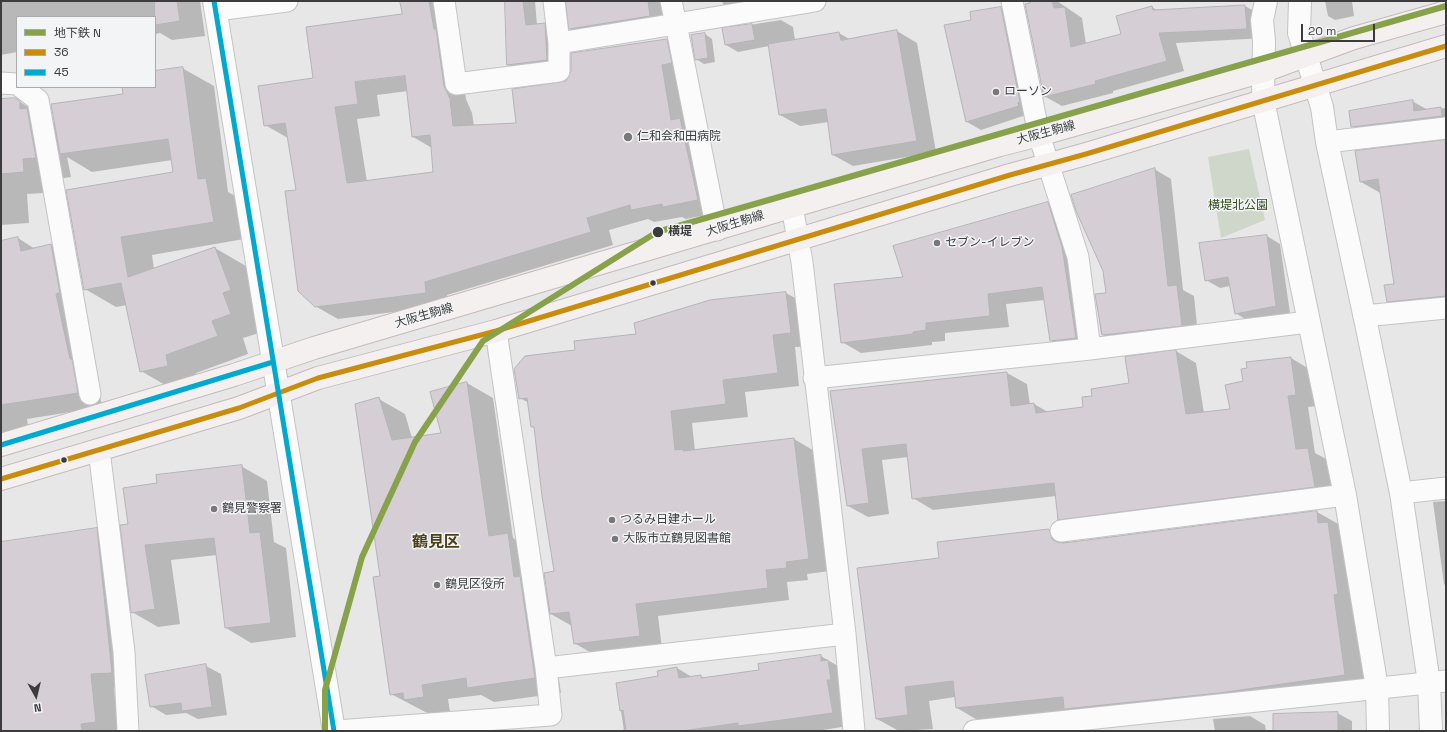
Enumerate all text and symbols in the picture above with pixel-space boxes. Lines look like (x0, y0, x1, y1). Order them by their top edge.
legend (16, 16, 156, 88)
scale bar (1303, 16, 1377, 42)
text: 20 m (1308, 23, 1336, 39)
text: 地下鉄 N (54, 25, 101, 41)
text: 36 (54, 44, 69, 60)
text: 45 (54, 64, 69, 80)
place label: ローソン (1004, 85, 1052, 99)
marker: ローソン (991, 87, 1001, 97)
street label: 大阪生駒線 (1015, 118, 1077, 148)
place label: 仁和会和田病院 (637, 130, 721, 144)
marker: 仁和会和田病院 (622, 131, 634, 143)
park label: 横堤北公園 (1208, 199, 1268, 213)
street label: 大阪生駒線 (704, 208, 766, 240)
marker: 横堤 (651, 225, 665, 239)
place label: 横堤 (668, 225, 692, 239)
place label: セブン-イレブン (945, 236, 1034, 250)
marker: セブン-イレブン (932, 238, 942, 248)
unlabelled marker (648, 278, 658, 288)
street label: 大阪生駒線 (393, 301, 455, 331)
unlabelled marker (59, 455, 69, 465)
place label: 鶴見警察署 (222, 502, 282, 516)
marker: 鶴見警察署 (209, 504, 219, 514)
place label: つるみ日建ホール (620, 513, 716, 527)
marker: つるみ日建ホール (607, 515, 617, 525)
place label: 大阪市立鶴見図書館 (623, 532, 731, 546)
district label: 鶴見区 (412, 533, 460, 553)
marker: 大阪市立鶴見図書館 (610, 534, 620, 544)
place label: 鶴見区役所 (445, 578, 505, 592)
marker: 鶴見区役所 (432, 580, 442, 590)
north arrow (16, 676, 56, 716)
text: N (33, 700, 42, 715)

